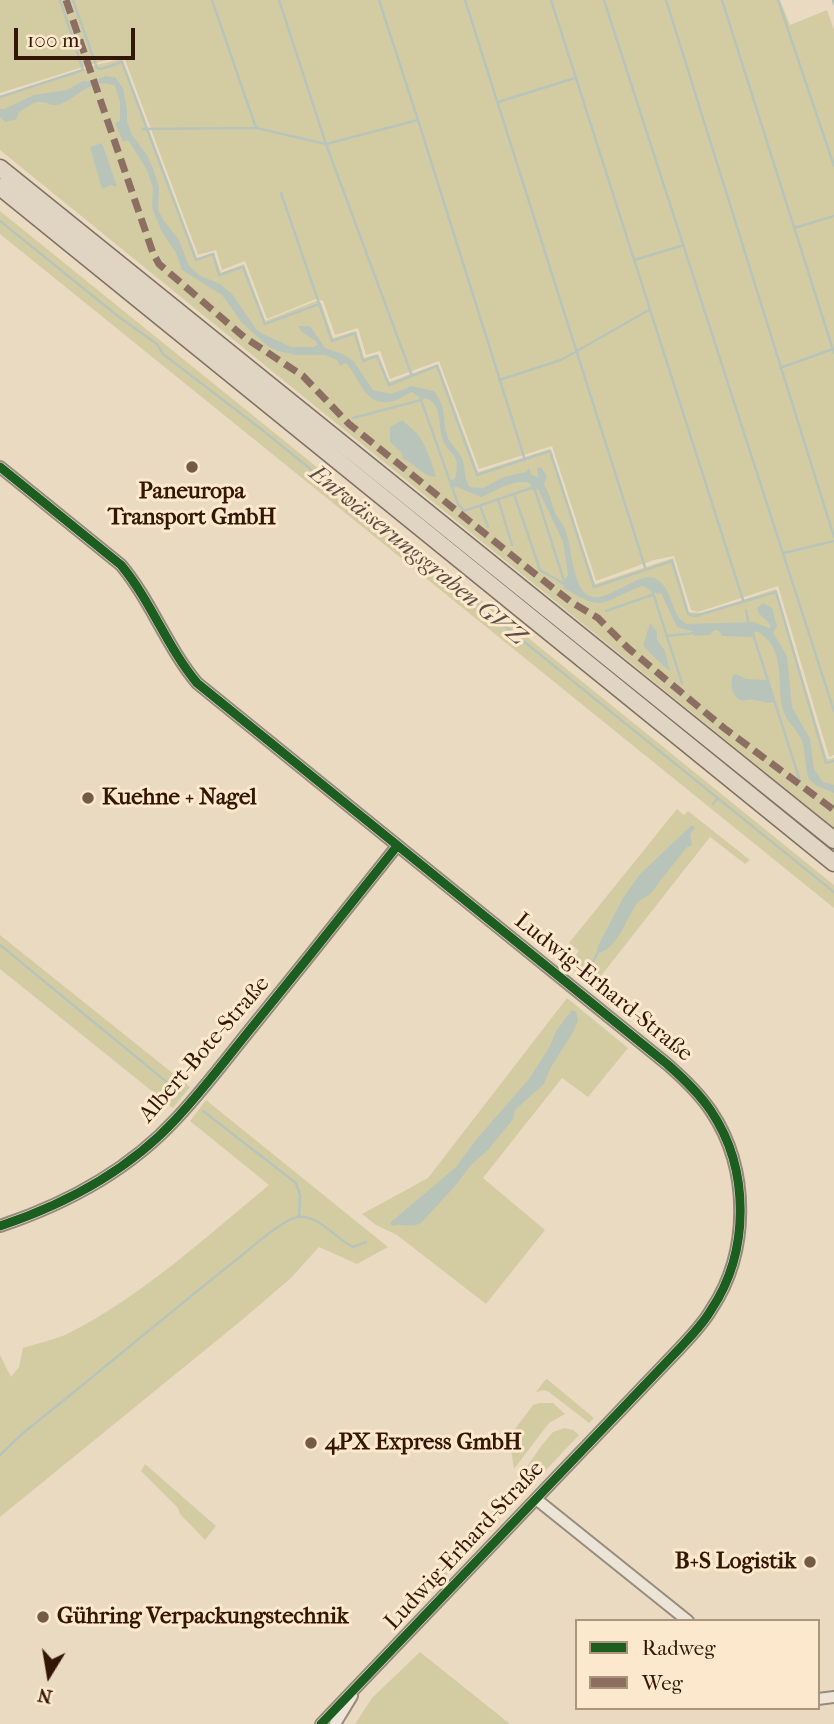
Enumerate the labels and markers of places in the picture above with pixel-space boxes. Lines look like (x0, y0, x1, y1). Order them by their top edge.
marker: Paneuropa Transport GmbH (184, 459, 200, 475)
place label: Paneuropa Transport GmbH (108, 478, 276, 532)
place label: Kuehne + Nagel (102, 784, 257, 812)
marker: Kuehne + Nagel (80, 790, 96, 806)
place label: 4PX Express GmbH (325, 1429, 522, 1457)
marker: 4PX Express GmbH (303, 1435, 319, 1451)
place label: B+S Logistik (675, 1548, 796, 1576)
marker: B+S Logistik (802, 1554, 818, 1570)
place label: Gühring Verpackungstechnik (57, 1603, 349, 1631)
marker: Gühring Verpackungstechnik (35, 1609, 51, 1625)

